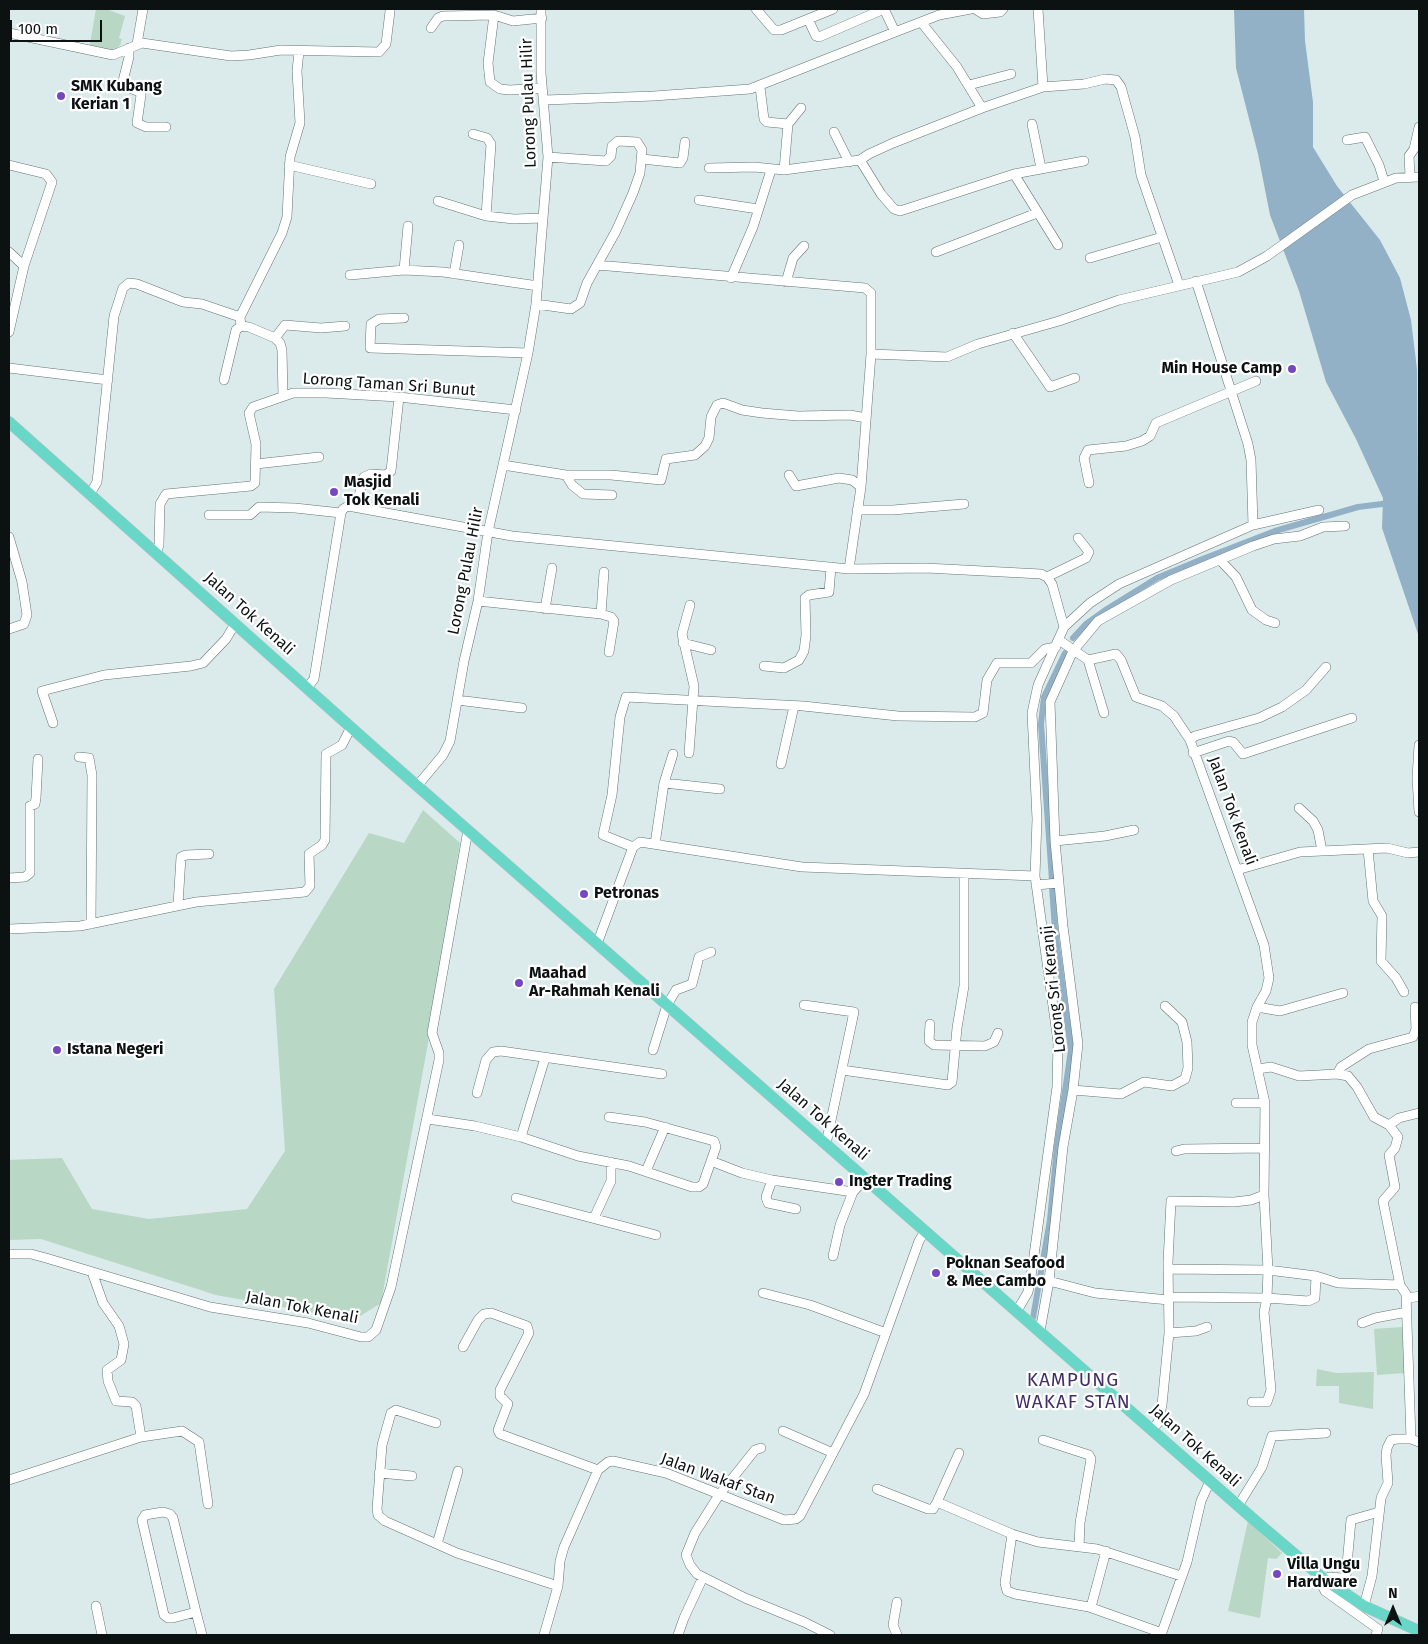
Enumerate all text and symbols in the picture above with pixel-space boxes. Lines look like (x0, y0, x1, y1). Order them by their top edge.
scale bar (12, 10, 105, 42)
text: 100 m (18, 20, 58, 38)
street label: Lorong Pulau Hilir (517, 38, 541, 168)
place label: SMK Kubang Kerian 1 (71, 77, 162, 115)
marker: SMK Kubang Kerian 1 (55, 90, 67, 102)
place label: Min House Camp (1162, 359, 1282, 379)
marker: Min House Camp (1286, 363, 1298, 375)
street label: Lorong Taman Sri Bunut (302, 369, 476, 401)
place label: Masjid Tok Kenali (344, 473, 420, 511)
marker: Masjid Tok Kenali (328, 486, 340, 498)
street label: Lorong Pulau Hilir (444, 506, 488, 636)
street label: Jalan Tok Kenali (200, 569, 298, 659)
street label: Jalan Tok Kenali (1203, 754, 1261, 868)
place label: Petronas (594, 884, 659, 904)
marker: Petronas (578, 888, 590, 900)
street label: Lorong Sri Keranji (1038, 924, 1070, 1054)
place label: Maahad Ar-Rahmah Kenali (529, 964, 660, 1002)
marker: Maahad Ar-Rahmah Kenali (513, 977, 525, 989)
place label: Istana Negeri (67, 1040, 164, 1060)
marker: Istana Negeri (51, 1044, 63, 1056)
street label: Jalan Tok Kenali (773, 1075, 873, 1165)
place label: Ingter Trading (849, 1172, 952, 1192)
marker: Ingter Trading (833, 1176, 845, 1188)
place label: Poknan Seafood & Mee Cambo (946, 1254, 1065, 1292)
marker: Poknan Seafood & Mee Cambo (930, 1267, 942, 1279)
street label: Jalan Tok Kenali (244, 1288, 360, 1328)
district label: KAMPUNG WAKAF STAN (1014, 1370, 1132, 1414)
street label: Jalan Tok Kenali (1146, 1401, 1244, 1491)
street label: Jalan Wakaf Stan (658, 1449, 778, 1509)
place label: Villa Ungu Hardware (1287, 1555, 1360, 1593)
marker: Villa Ungu Hardware (1271, 1568, 1283, 1580)
north arrow (1368, 1584, 1418, 1634)
text: N (1388, 1585, 1398, 1602)

